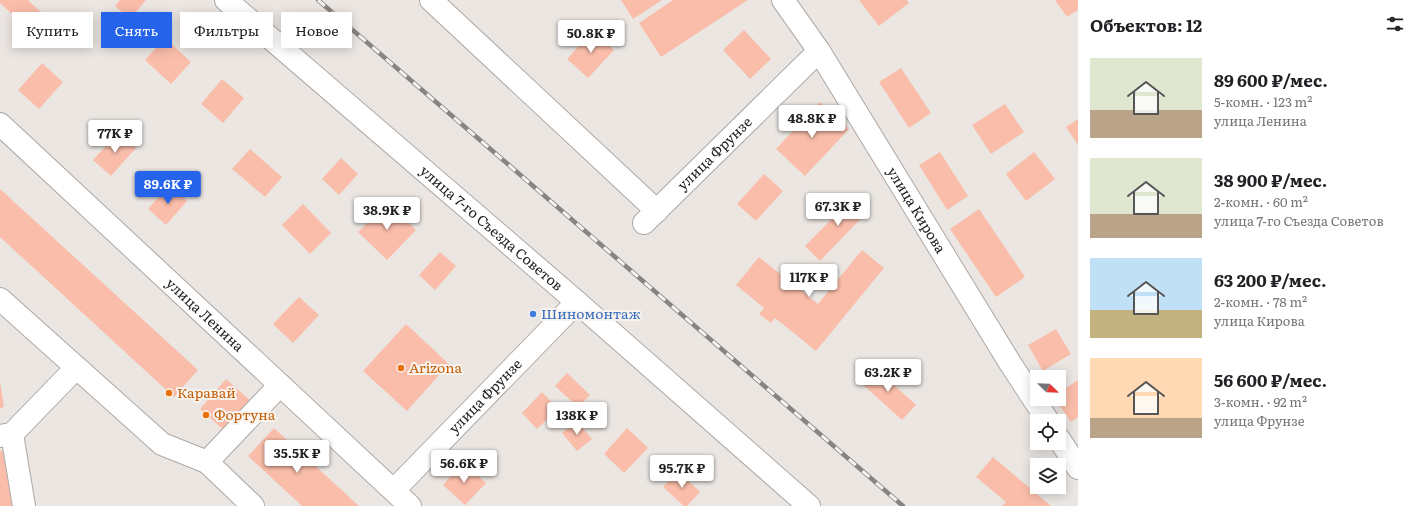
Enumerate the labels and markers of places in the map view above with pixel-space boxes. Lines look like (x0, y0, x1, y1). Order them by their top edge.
pin: 50.8K ₽ (554, 20, 628, 54)
pin: 48.8K ₽ (775, 105, 849, 139)
pin: 77K ₽ (87, 120, 143, 154)
pin: 89.6K ₽ (131, 171, 205, 205)
pin: 67.3K ₽ (801, 193, 875, 227)
pin: 38.9K ₽ (350, 197, 424, 231)
pin: 117K ₽ (776, 264, 842, 298)
place label: Шиномонтаж (541, 303, 641, 323)
marker: Шиномонтаж (528, 309, 538, 319)
place label: Arizona (409, 357, 462, 377)
pin: 63.2K ₽ (851, 359, 925, 393)
marker: Arizona (396, 363, 406, 373)
place label: Каравай (177, 382, 236, 402)
marker: Каравай (164, 388, 174, 398)
pin: 138K ₽ (544, 402, 610, 436)
place label: Фортуна (214, 404, 276, 424)
marker: Фортуна (201, 410, 211, 420)
pin: 35.5K ₽ (260, 440, 334, 474)
pin: 56.6K ₽ (427, 450, 501, 484)
pin: 95.7K ₽ (645, 455, 719, 489)

